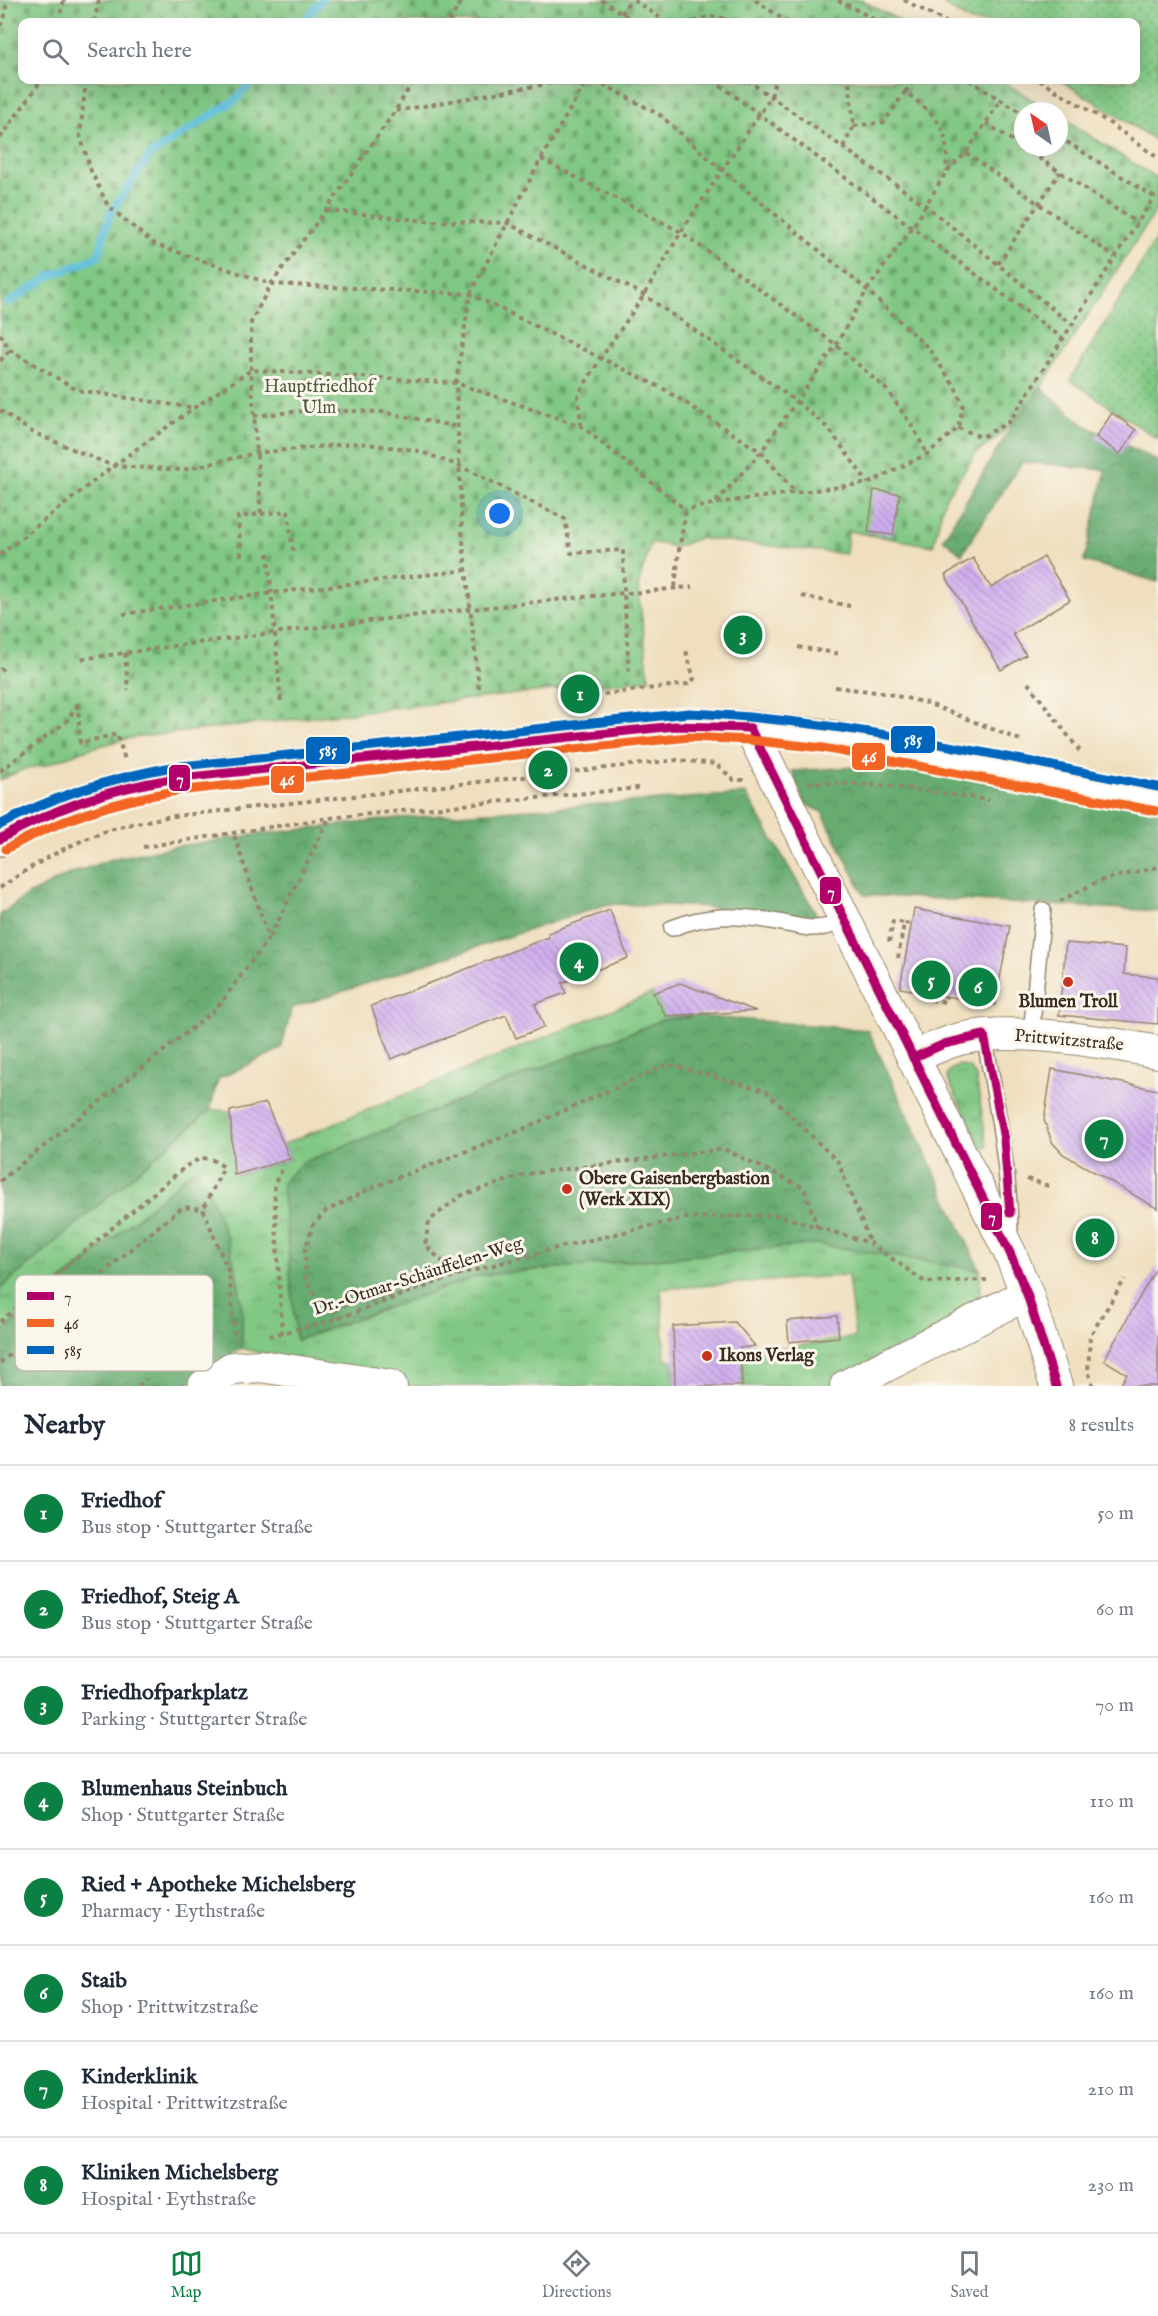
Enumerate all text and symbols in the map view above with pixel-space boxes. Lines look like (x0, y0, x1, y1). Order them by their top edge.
search box (18, 18, 1140, 84)
icon: search (39, 35, 72, 68)
text: Search here (87, 37, 192, 65)
north arrow (1014, 102, 1068, 156)
park label: Hauptfriedhof Ulm (264, 376, 377, 420)
your location (485, 499, 514, 528)
pin: 3 (724, 612, 762, 658)
pin: 1 (560, 672, 600, 716)
line badge: 585 (890, 725, 936, 754)
text: 585 (904, 731, 922, 751)
line badge: 585 (305, 736, 351, 765)
text: 585 (319, 742, 337, 762)
line badge: 46 (851, 742, 886, 771)
pin: 2 (528, 748, 568, 792)
text: 46 (862, 748, 878, 768)
line badge: 7 (168, 764, 191, 792)
line badge: 46 (270, 765, 305, 794)
text: 7 (176, 770, 184, 790)
text: 46 (280, 771, 296, 791)
line badge: 7 (819, 876, 842, 905)
text: 7 (827, 883, 835, 903)
pin: 4 (560, 940, 598, 984)
pin: 5 (912, 958, 950, 1002)
pin: 6 (958, 964, 998, 1010)
marker: Blumen Troll (1061, 975, 1075, 989)
place label: Blumen Troll (1018, 991, 1119, 1014)
street label: Prittwitzstraße (1013, 1025, 1125, 1057)
pin: 7 (1084, 1116, 1124, 1162)
place label: Obere Gaisenbergbastion (Werk XIX) (579, 1168, 770, 1212)
marker: Obere Gaisenbergbastion (Werk XIX) (560, 1182, 574, 1196)
line badge: 7 (980, 1202, 1003, 1231)
text: 7 (988, 1208, 996, 1228)
pin: 8 (1076, 1216, 1114, 1260)
street label: Dr.-Otmar-Schäuffelen-Weg (310, 1232, 526, 1322)
legend (15, 1275, 213, 1371)
text: 7 (64, 1288, 71, 1308)
text: 46 (64, 1315, 79, 1335)
text: 585 (64, 1342, 82, 1362)
place label: Ikons Verlag (719, 1345, 815, 1368)
marker: Ikons Verlag (700, 1349, 714, 1363)
text: Nearby (24, 1409, 105, 1442)
text: 8 results (1068, 1413, 1134, 1438)
text: Friedhof (81, 1487, 162, 1515)
text: 1 (40, 1501, 47, 1526)
text: 50 m (1097, 1501, 1134, 1526)
text: Bus stop · Stuttgarter Straße (81, 1515, 313, 1540)
text: Friedhof, Steig A (81, 1583, 239, 1611)
text: 2 (39, 1597, 48, 1622)
text: 60 m (1096, 1597, 1134, 1622)
text: Bus stop · Stuttgarter Straße (81, 1611, 313, 1636)
text: Friedhofparkplatz (81, 1679, 248, 1707)
text: 3 (40, 1693, 47, 1718)
text: 70 m (1095, 1693, 1134, 1718)
text: Parking · Stuttgarter Straße (81, 1707, 307, 1732)
text: Blumenhaus Steinbuch (81, 1775, 287, 1803)
text: 4 (39, 1789, 48, 1814)
text: 110 m (1090, 1789, 1134, 1814)
text: Shop · Stuttgarter Straße (81, 1803, 285, 1828)
text: Ried + Apotheke Michelsberg (81, 1871, 355, 1899)
text: 5 (40, 1885, 47, 1910)
text: 160 m (1088, 1885, 1134, 1910)
text: Pharmacy · Eythstraße (81, 1899, 265, 1924)
text: Staib (81, 1967, 127, 1995)
text: 6 (39, 1981, 48, 2006)
text: 160 m (1088, 1981, 1134, 2006)
text: Shop · Prittwitzstraße (81, 1995, 258, 2020)
text: Kinderklinik (81, 2063, 197, 2091)
text: 7 (39, 2077, 48, 2102)
text: 210 m (1088, 2077, 1134, 2102)
text: Hospital · Prittwitzstraße (81, 2091, 288, 2116)
text: Kliniken Michelsberg (81, 2159, 278, 2187)
text: 8 (40, 2173, 47, 2198)
text: 230 m (1088, 2173, 1134, 2198)
text: Hospital · Eythstraße (81, 2187, 256, 2212)
tab: Map (170, 2247, 203, 2303)
tab: Directions (542, 2247, 611, 2303)
tab: Saved (951, 2247, 988, 2303)

